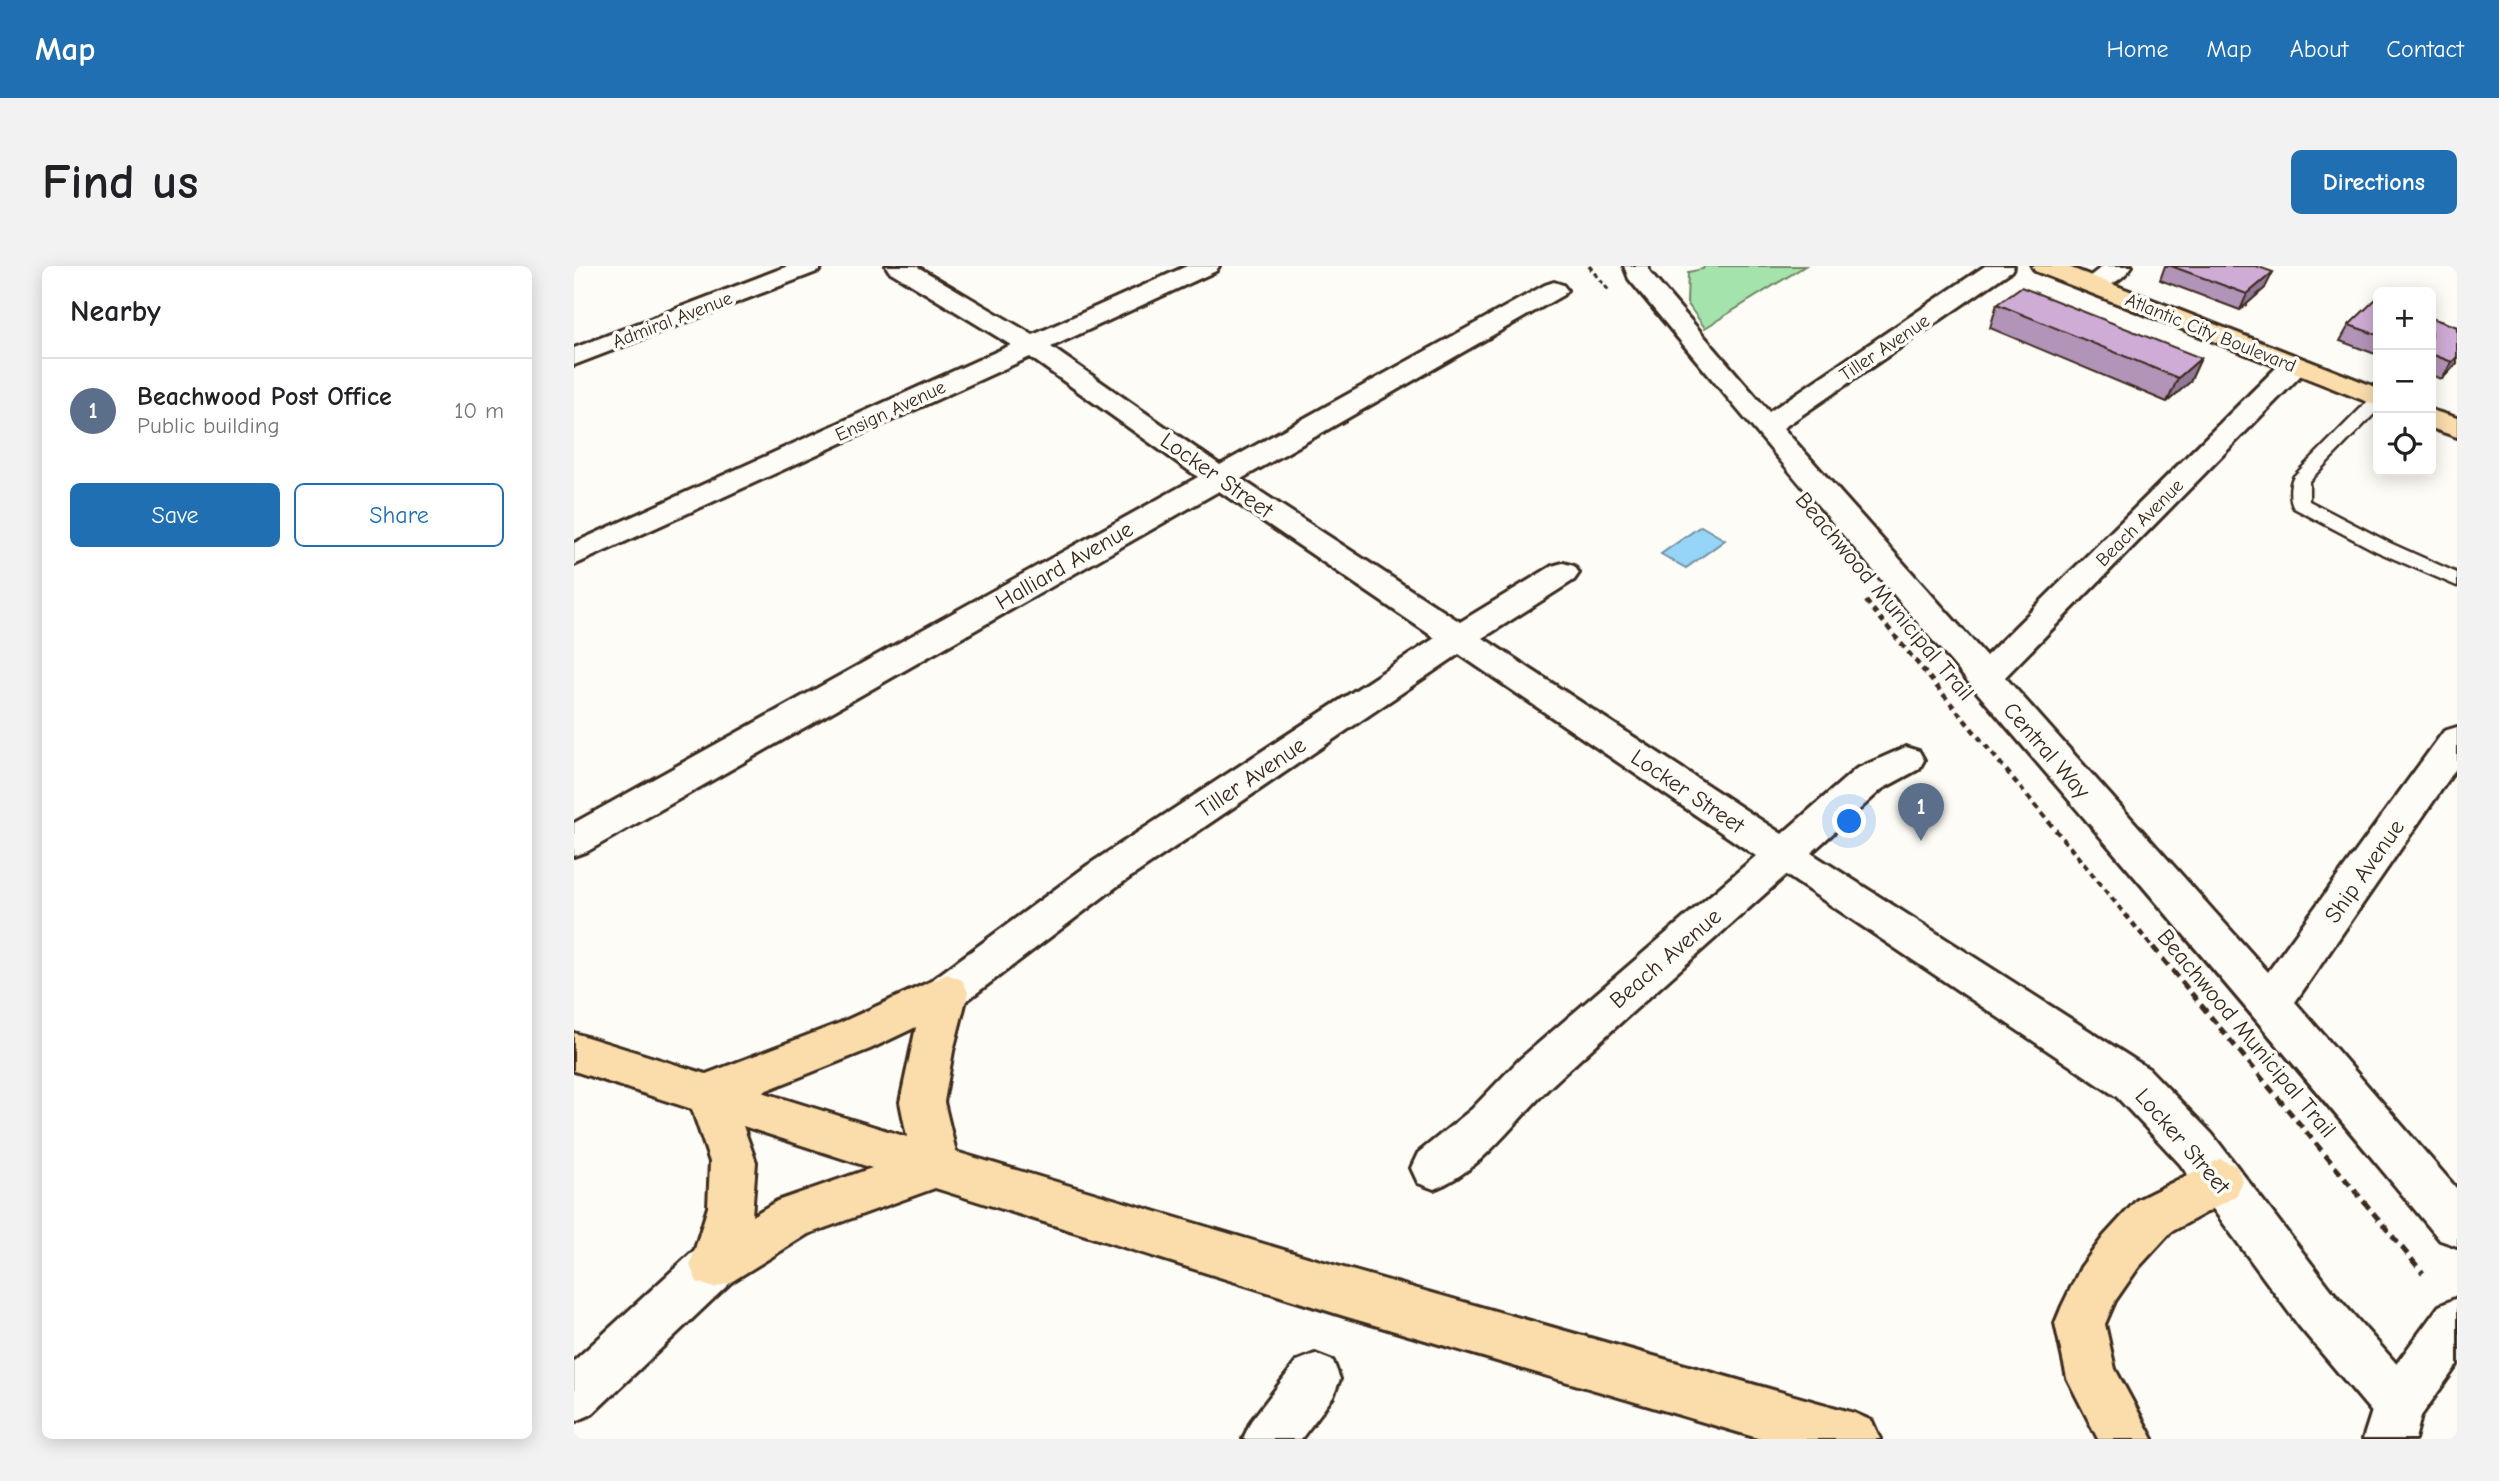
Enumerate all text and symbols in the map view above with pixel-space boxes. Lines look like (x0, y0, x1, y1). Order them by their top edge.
text: Map (35, 30, 96, 68)
text: Home (2107, 35, 2168, 63)
text: Map (2206, 35, 2252, 63)
text: About (2290, 35, 2348, 63)
text: Contact (2386, 35, 2464, 63)
button: Directions (2291, 150, 2457, 214)
text: Find us (42, 154, 198, 210)
street label: Admiral Avenue (609, 287, 735, 353)
map controls (2373, 287, 2436, 476)
button: + (2373, 287, 2436, 350)
street label: Atlantic City Boulevard (2122, 289, 2299, 377)
text: Nearby (70, 294, 161, 329)
street label: Tiller Avenue (1835, 310, 1934, 386)
button: − (2373, 350, 2436, 413)
street label: Ensign Avenue (832, 376, 949, 446)
text: Beachwood Post Office (137, 382, 392, 412)
text: 1 (88, 397, 98, 424)
text: 10 m (454, 397, 504, 424)
text: Public building (137, 412, 280, 439)
button: locate (2373, 413, 2436, 476)
street label: Locker Street (1155, 427, 1279, 525)
street label: Beach Avenue (2091, 474, 2188, 571)
button: Save (70, 483, 280, 547)
button: Share (294, 483, 504, 547)
street label: Beachwood Municipal Trail (1790, 487, 1980, 706)
street label: Halliard Avenue (991, 515, 1138, 616)
street label: Central Way (1997, 697, 2096, 805)
street label: Tiller Avenue (1192, 731, 1311, 824)
street label: Locker Street (1626, 744, 1751, 840)
pin: 1 (1898, 783, 1944, 841)
your location (1832, 804, 1866, 838)
street label: Ship Avenue (2319, 814, 2410, 928)
street label: Beach Avenue (1604, 903, 1727, 1014)
street label: Beachwood Municipal Trail (2152, 924, 2342, 1143)
street label: Locker Street (2129, 1083, 2237, 1201)

